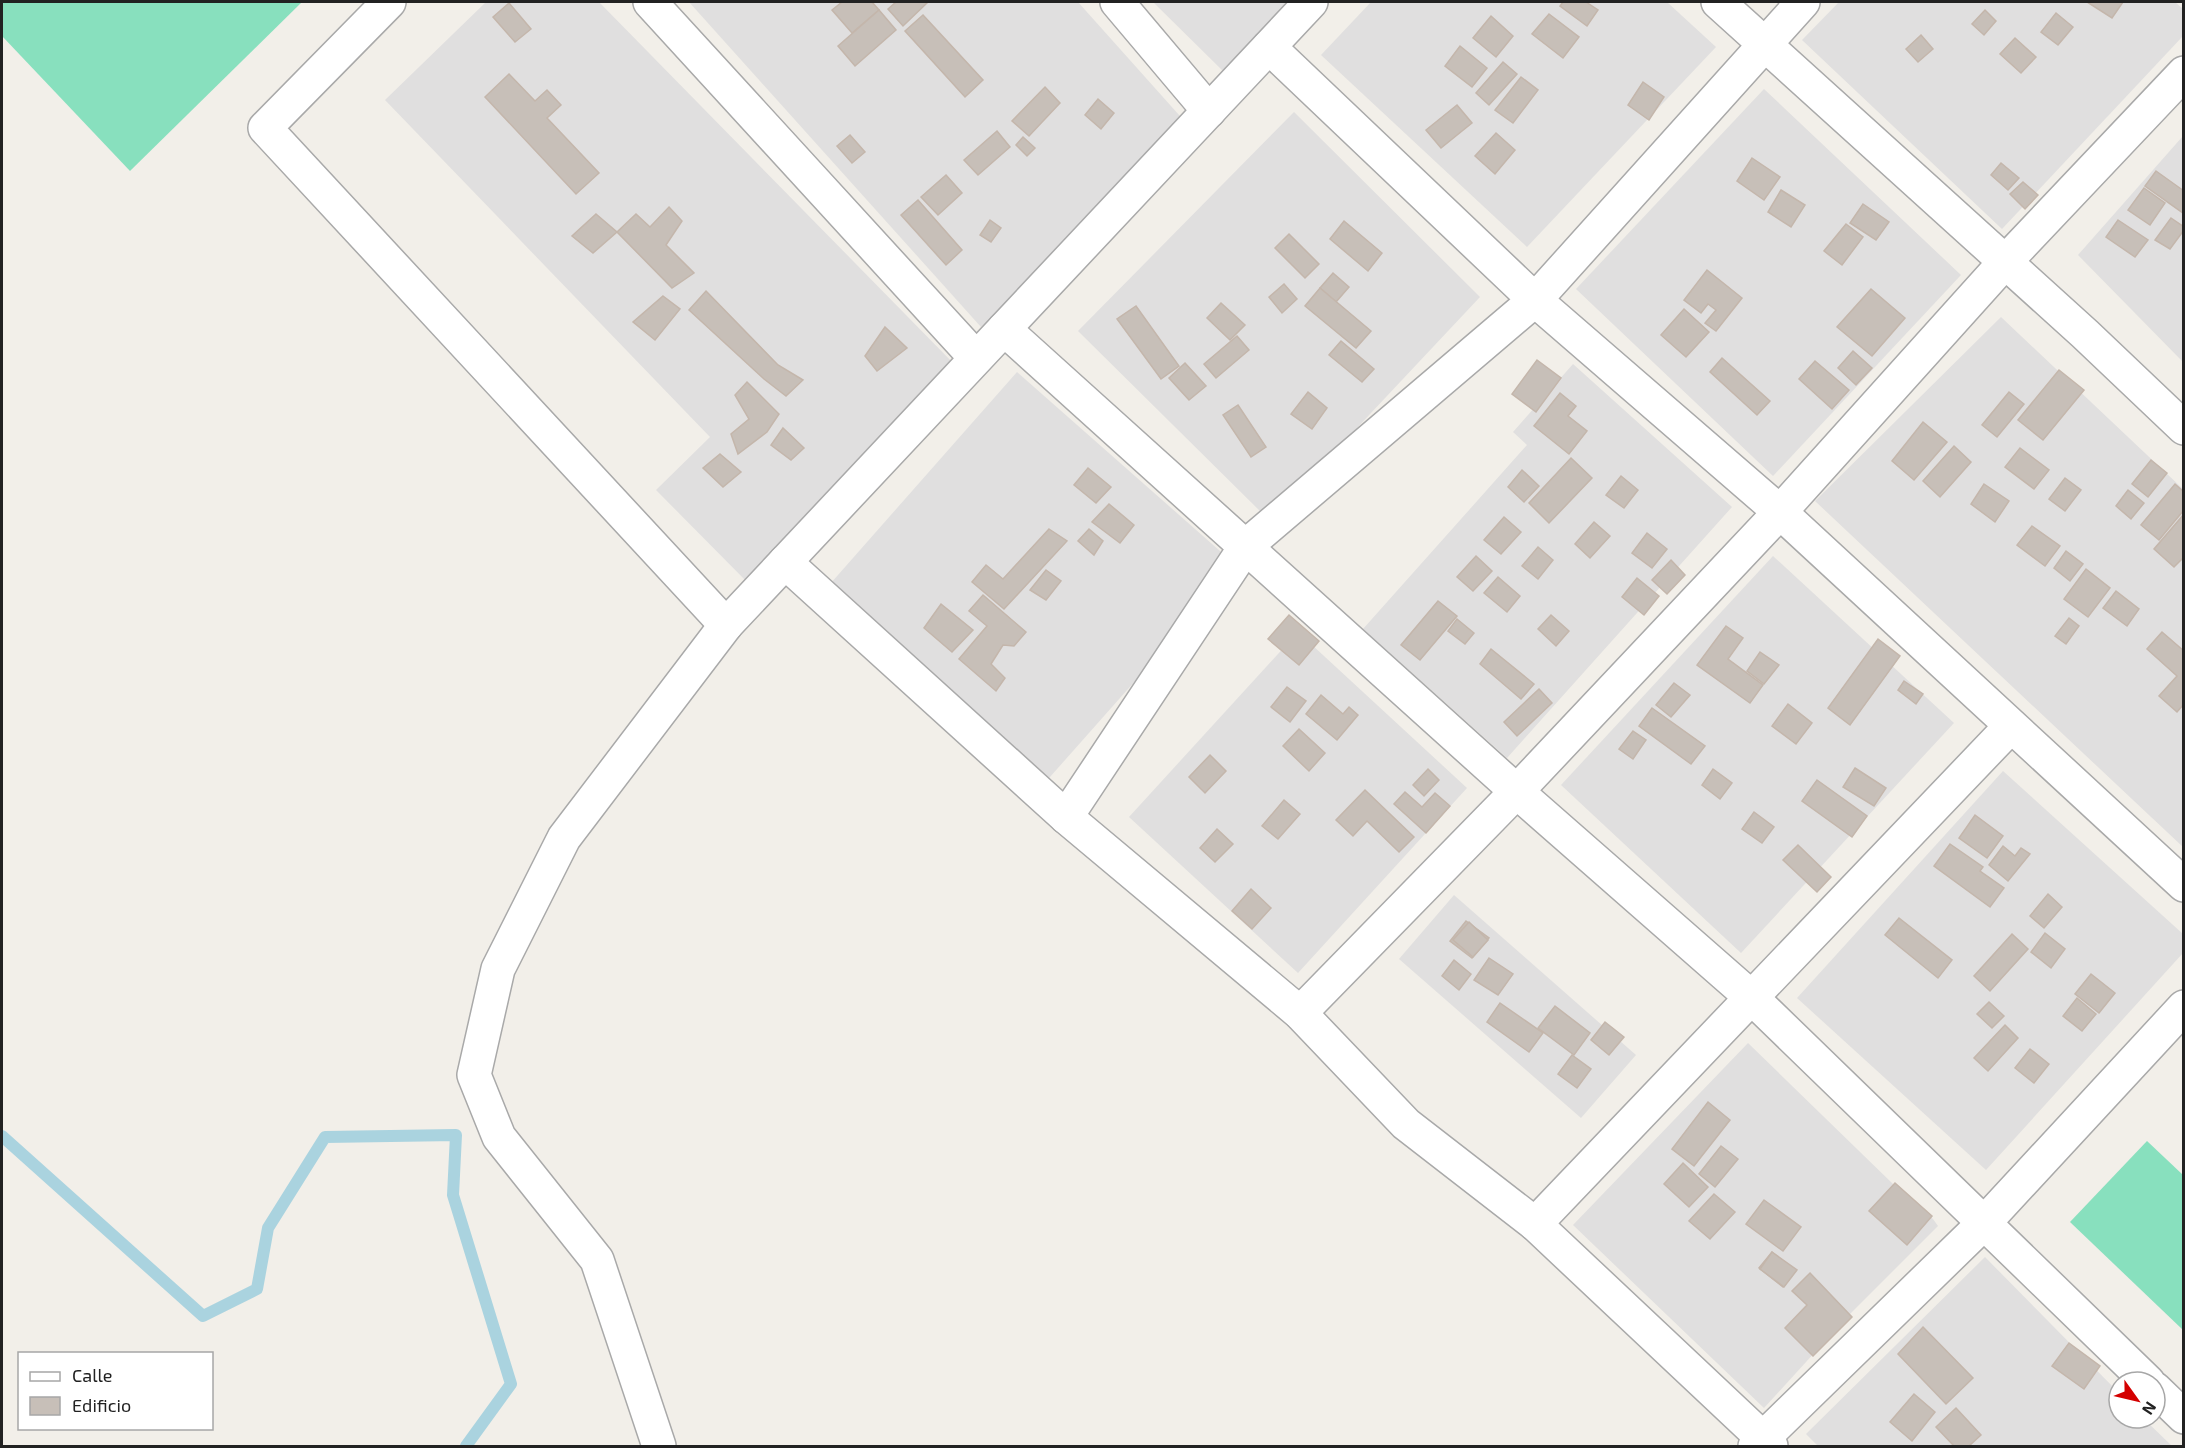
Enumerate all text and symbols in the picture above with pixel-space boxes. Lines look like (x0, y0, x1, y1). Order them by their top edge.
legend (18, 1352, 213, 1430)
text: Calle (72, 1364, 113, 1386)
north arrow (2107, 1370, 2167, 1430)
text: Edificio (72, 1394, 131, 1416)
text: N (2139, 1399, 2161, 1419)

